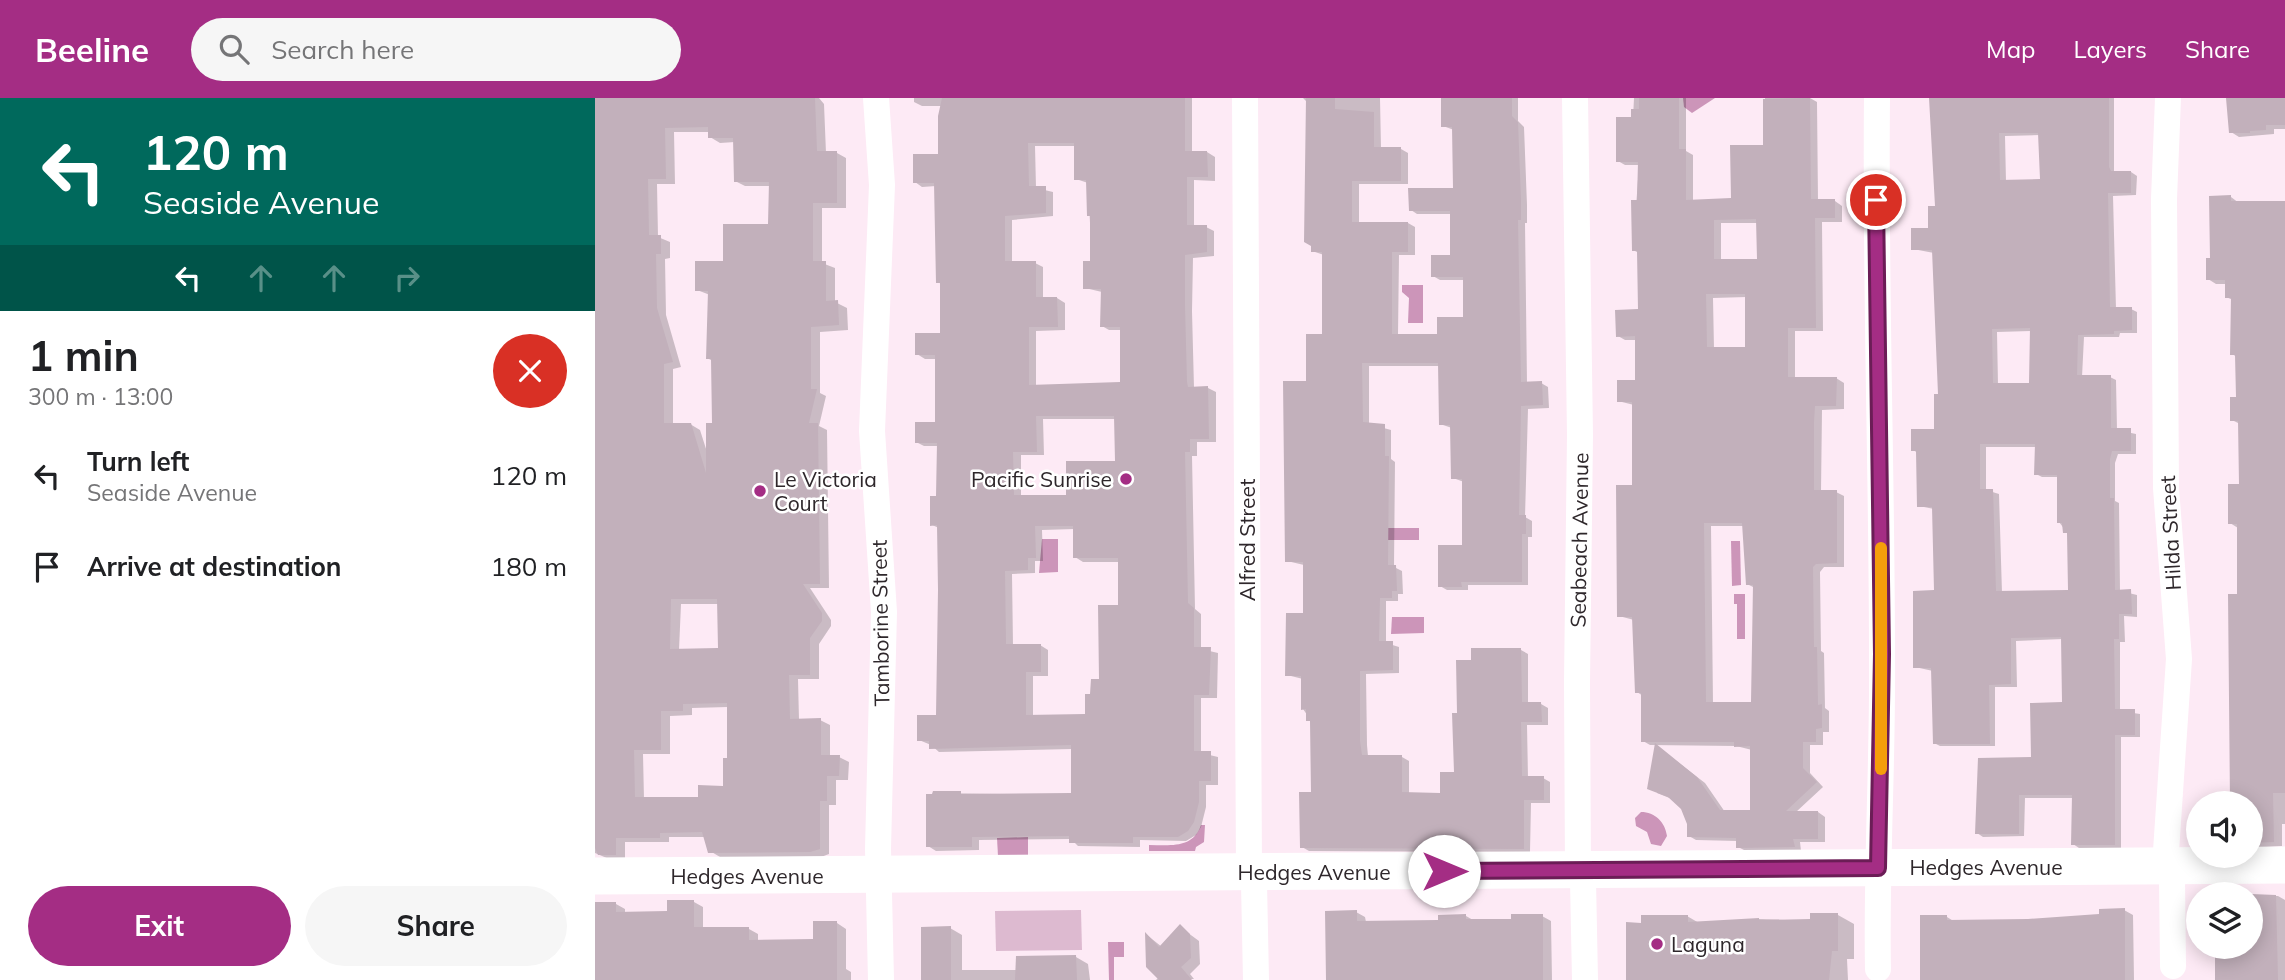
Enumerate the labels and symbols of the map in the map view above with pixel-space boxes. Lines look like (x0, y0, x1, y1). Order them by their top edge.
pin (1846, 170, 1906, 230)
street label: Seabeach Avenue (1564, 452, 1594, 628)
place label: Le Victoria Court (774, 466, 877, 516)
place label: Pacific Sunrise (971, 466, 1112, 492)
marker: Pacific Sunrise (1118, 471, 1134, 487)
street label: Hilda Street (2154, 475, 2186, 591)
street label: Alfred Street (1234, 479, 1260, 601)
marker: Le Victoria Court (752, 483, 768, 499)
street label: Tamborine Street (866, 539, 894, 707)
position arrow (1407, 834, 1481, 908)
street label: Hedges Avenue (1909, 854, 2063, 880)
street label: Hedges Avenue (1237, 859, 1391, 885)
street label: Hedges Avenue (670, 863, 824, 889)
place label: Laguna (1671, 931, 1745, 957)
marker: Laguna (1649, 936, 1665, 952)

